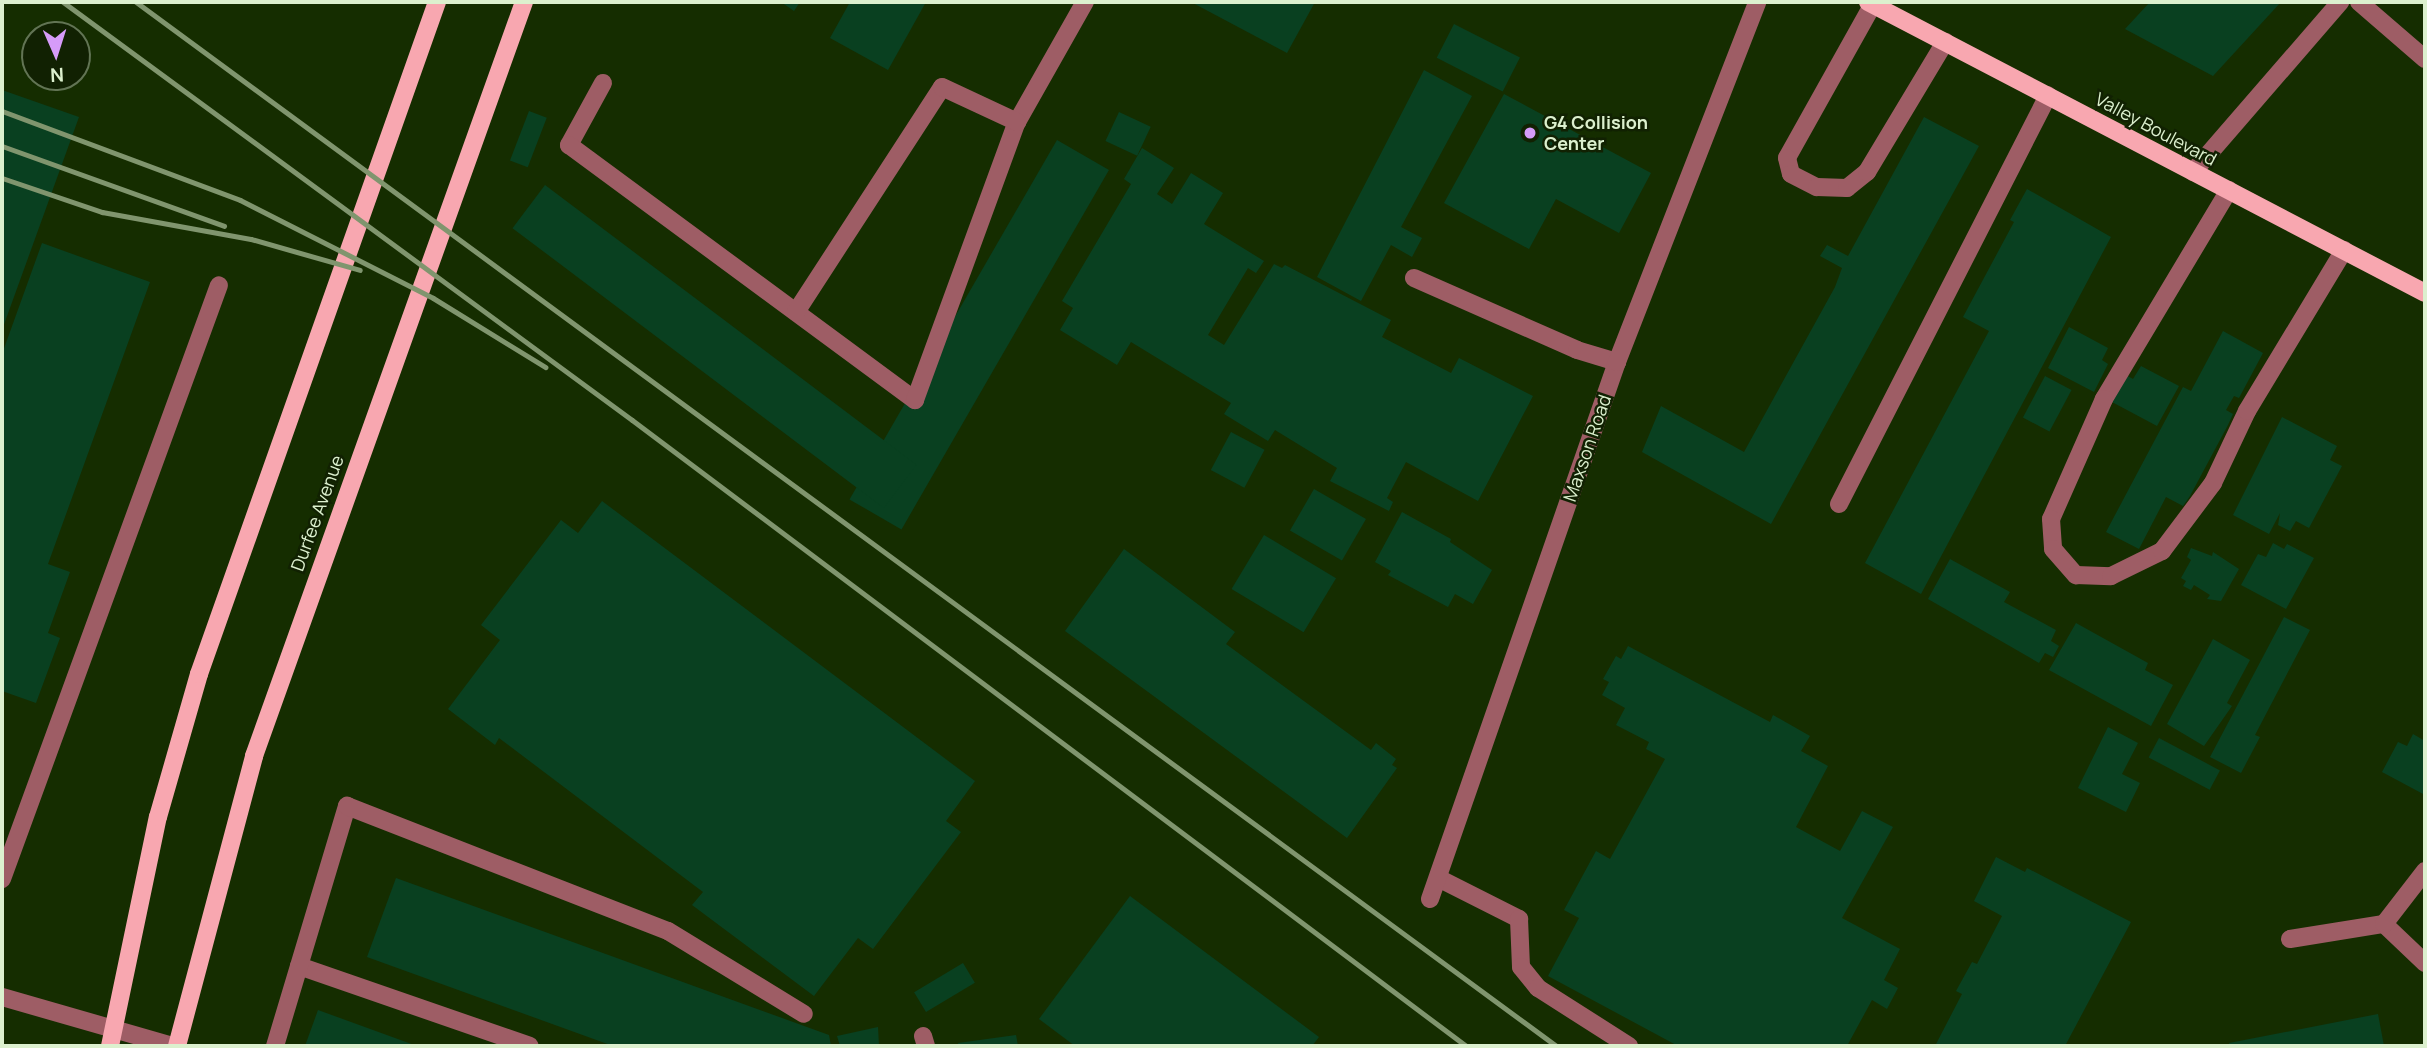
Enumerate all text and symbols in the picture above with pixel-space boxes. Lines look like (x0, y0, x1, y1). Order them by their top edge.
north arrow (21, 21, 91, 91)
text: N (49, 62, 64, 88)
street label: Valley Boulevard (2092, 88, 2220, 170)
place label: G4 Collision Center (1544, 112, 1648, 154)
marker: G4 Collision Center (1522, 125, 1538, 141)
street label: Maxson Road (1559, 392, 1615, 504)
street label: Durfee Avenue (286, 452, 348, 574)

